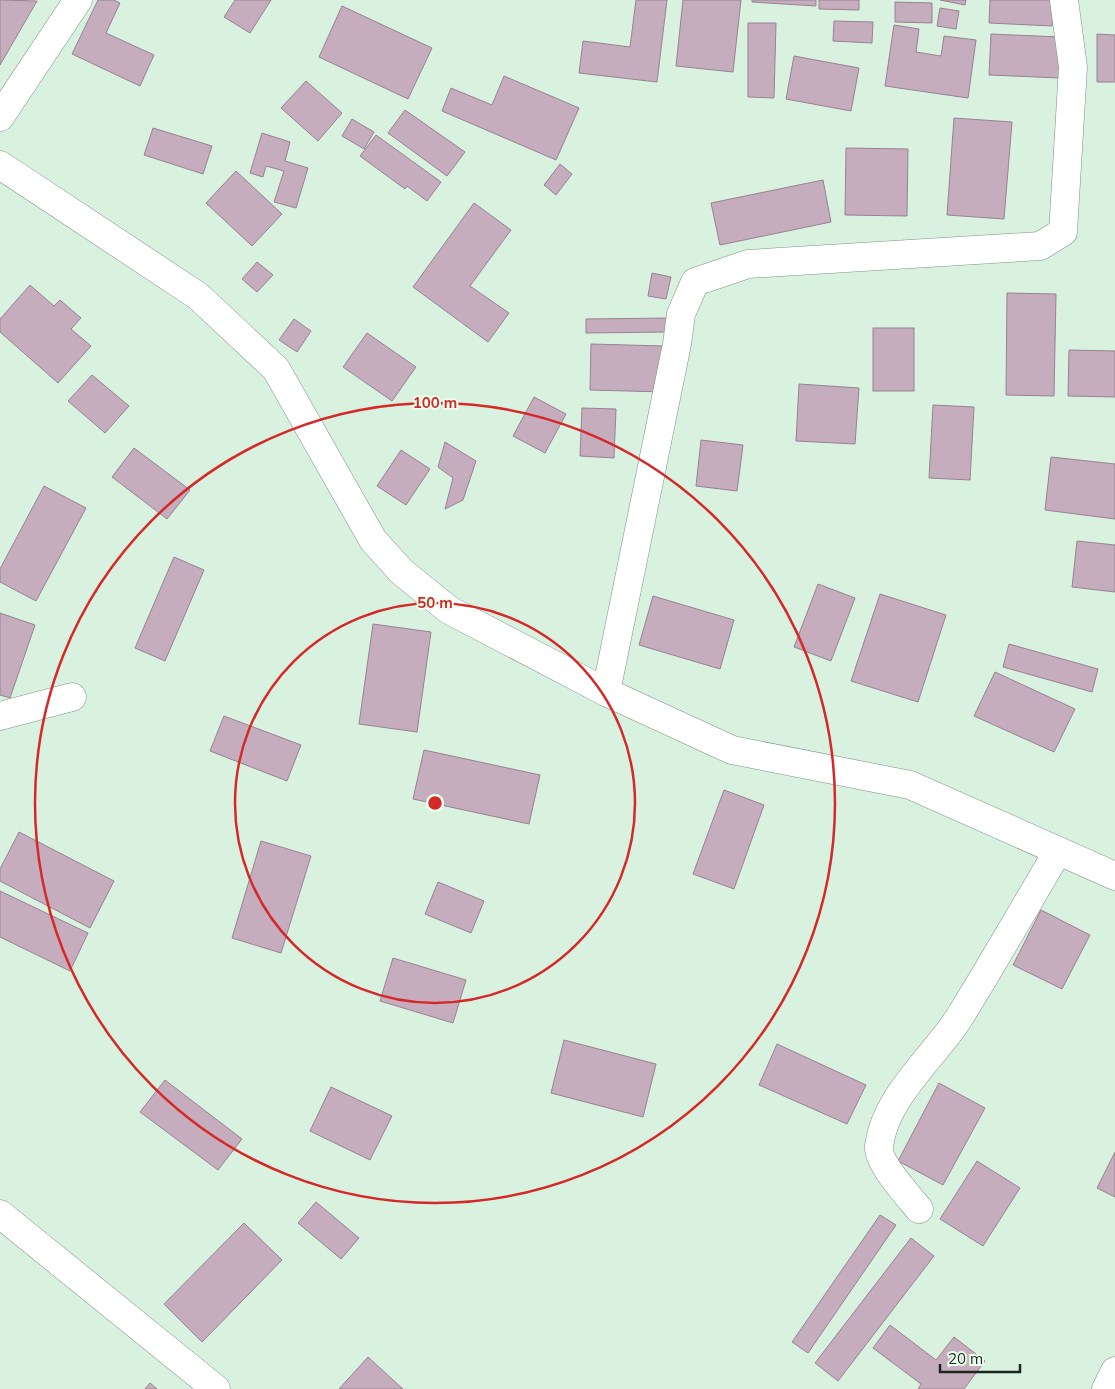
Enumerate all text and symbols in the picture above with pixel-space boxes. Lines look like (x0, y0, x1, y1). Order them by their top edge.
text: 100 m (413, 393, 457, 412)
text: 50 m (417, 593, 453, 612)
centre of rings (426, 794, 444, 812)
scale bar (940, 1342, 1020, 1374)
text: 20 m (948, 1349, 983, 1368)

